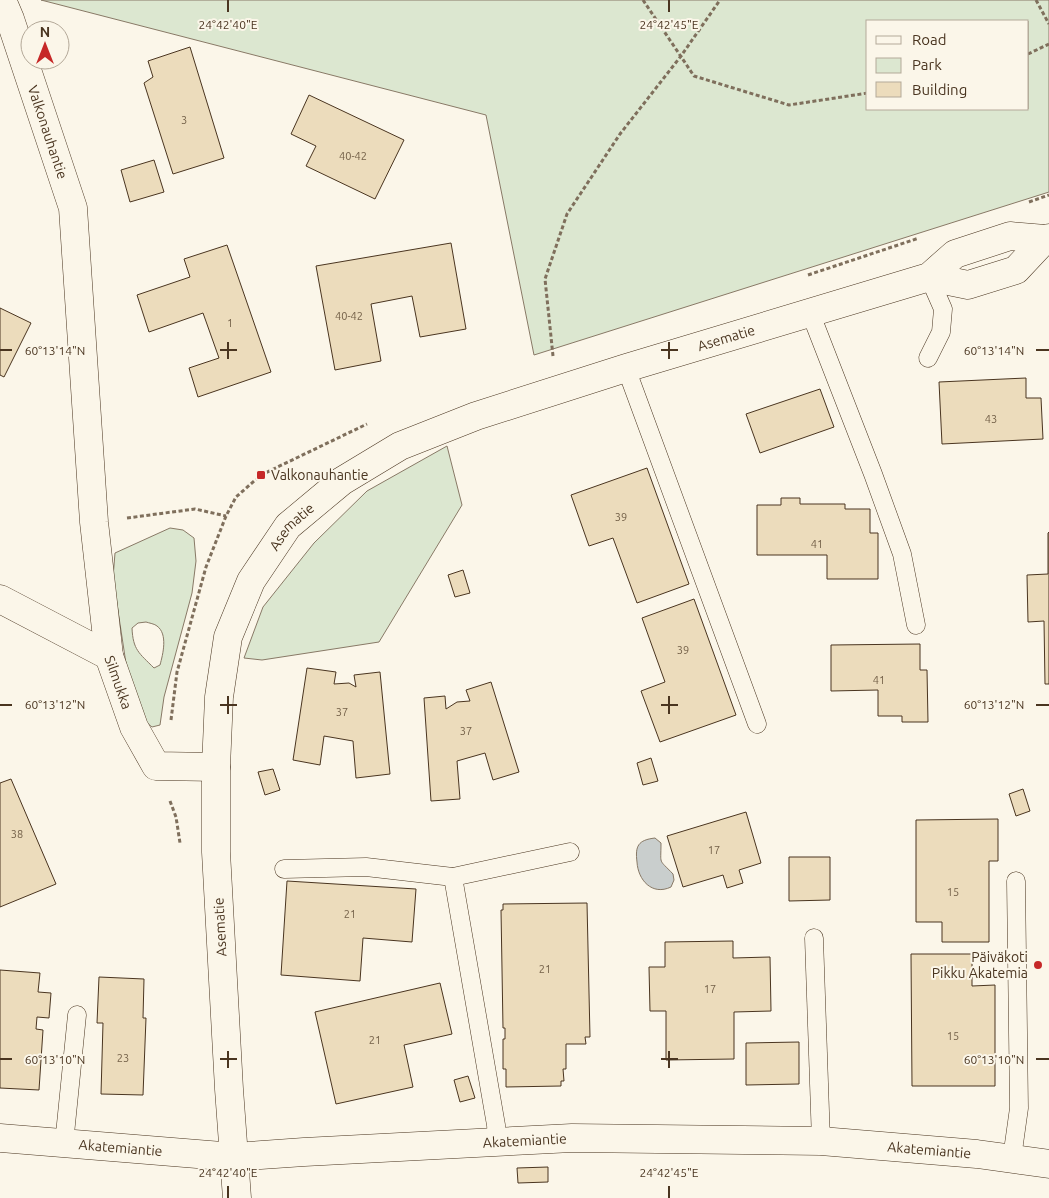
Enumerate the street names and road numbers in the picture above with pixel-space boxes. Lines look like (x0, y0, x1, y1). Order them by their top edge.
street label: Valkonauhantie (25, 83, 71, 181)
street label: Asematie (696, 322, 757, 354)
street label: Asematie (266, 500, 317, 553)
street label: Silmukka (101, 653, 135, 711)
street label: Asematie (210, 897, 230, 957)
street label: Akatemiantie (482, 1130, 567, 1151)
street label: Akatemiantie (78, 1136, 163, 1159)
street label: Akatemiantie (887, 1139, 972, 1161)

